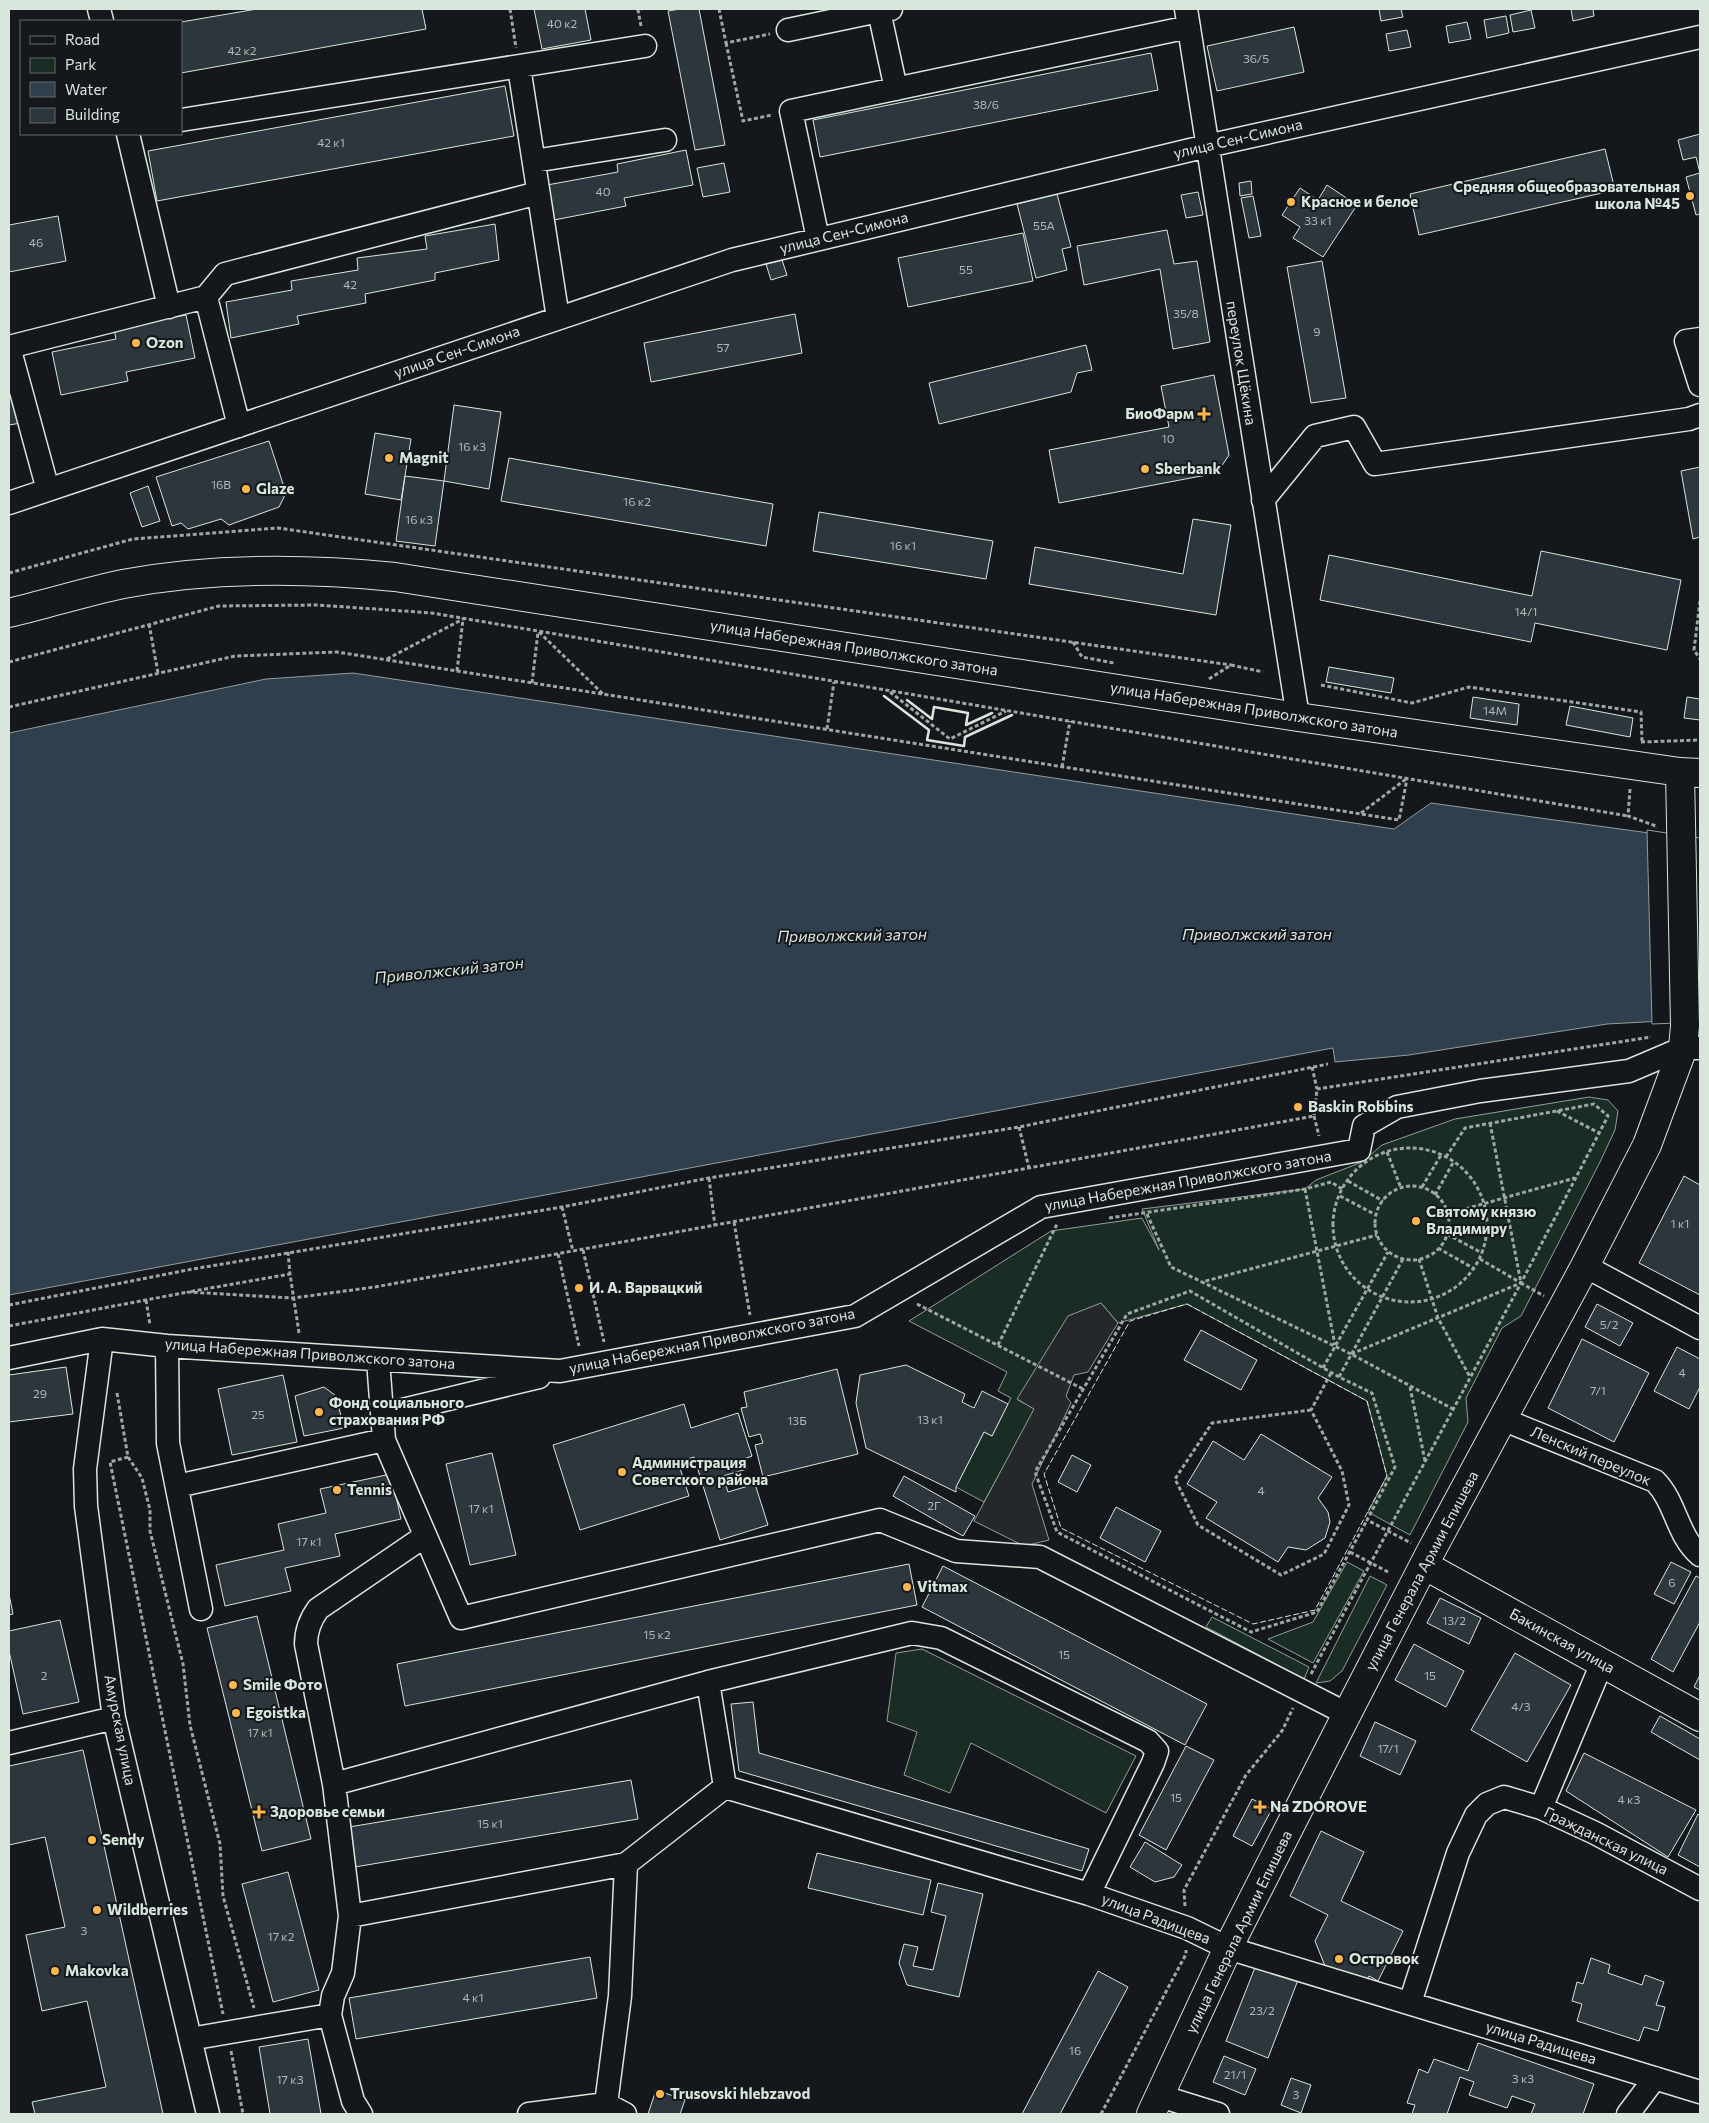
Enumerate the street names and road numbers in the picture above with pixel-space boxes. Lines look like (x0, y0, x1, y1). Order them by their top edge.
street label: улица Сен-Симона (1172, 114, 1304, 162)
street label: улица Сен-Симона (778, 207, 910, 257)
street label: переулок Щёкина (1223, 299, 1261, 426)
street label: улица Сен-Симона (391, 321, 522, 381)
street label: улица Набережная Приволжского затона (709, 615, 999, 679)
street label: улица Набережная Приволжского затона (1109, 677, 1399, 741)
street label: улица Набережная Приволжского затона (1043, 1146, 1333, 1214)
street label: улица Набережная Приволжского затона (567, 1303, 856, 1377)
street label: улица Набережная Приволжского затона (164, 1334, 456, 1372)
street label: Ленский переулок (1528, 1422, 1654, 1489)
street label: улица Генерала Армии Епишева (1361, 1468, 1482, 1673)
street label: Бакинская улица (1507, 1604, 1618, 1676)
street label: Амурская улица (101, 1673, 141, 1787)
street label: Гражданская улица (1541, 1802, 1671, 1878)
street label: улица Генерала Армии Епишева (1181, 1827, 1295, 2036)
street label: улица Радищева (1100, 1889, 1213, 1947)
street label: улица Радищева (1484, 2017, 1599, 2067)

